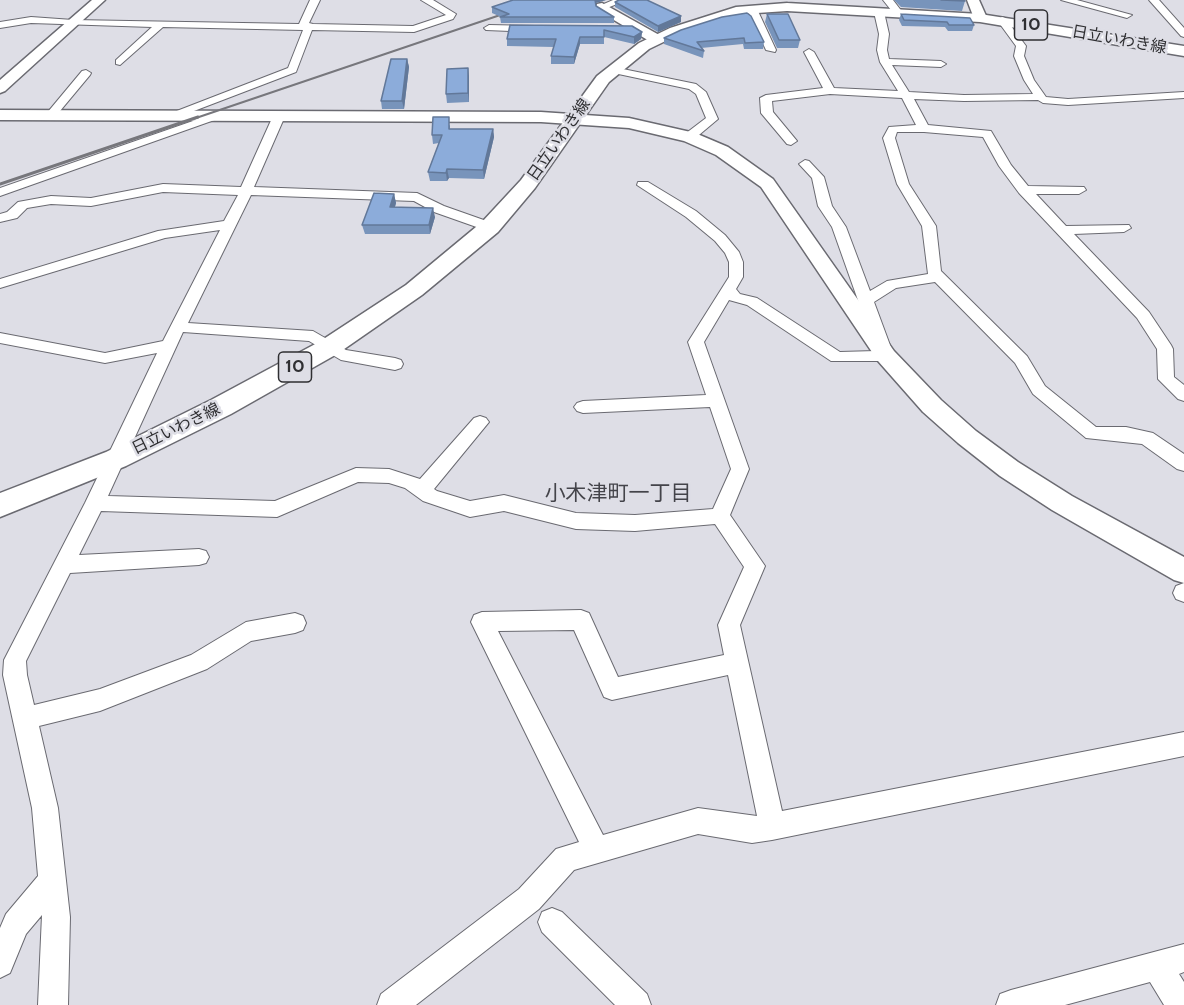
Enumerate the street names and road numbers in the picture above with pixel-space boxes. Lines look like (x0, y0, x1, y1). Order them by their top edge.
road number: 10 (1014, 10, 1048, 40)
street label: 日立いわき線 (1070, 22, 1168, 58)
street label: 日立いわき線 (524, 95, 594, 185)
road number: 10 (278, 352, 312, 382)
street label: 日立いわき線 (129, 399, 223, 459)

